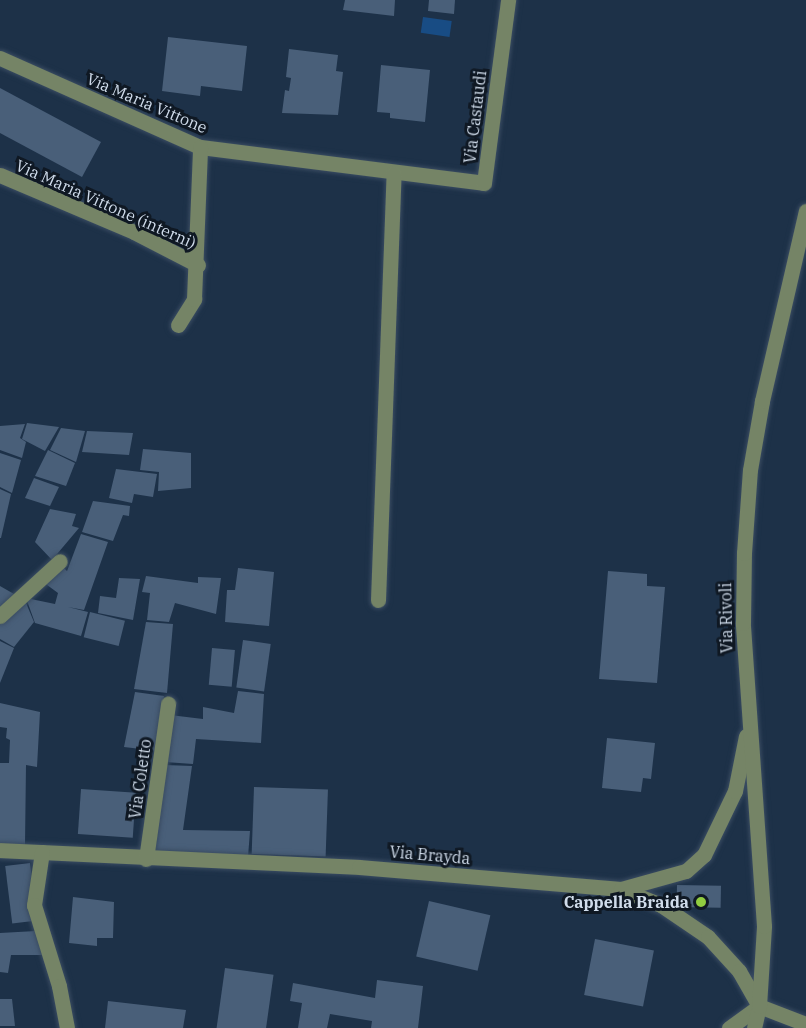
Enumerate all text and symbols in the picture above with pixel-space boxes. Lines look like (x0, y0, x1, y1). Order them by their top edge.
street label: Via Maria Vittone (84, 69, 210, 137)
street label: Via Castaudi (460, 69, 490, 165)
street label: Via Maria Vittone (interni) (13, 155, 199, 253)
street label: Via Rivoli (716, 582, 736, 654)
street label: Via Coletto (125, 738, 155, 820)
street label: Via Brayda (389, 842, 471, 868)
place label: Cappella Braida (564, 892, 689, 912)
marker: Cappella Braida (694, 895, 708, 909)

